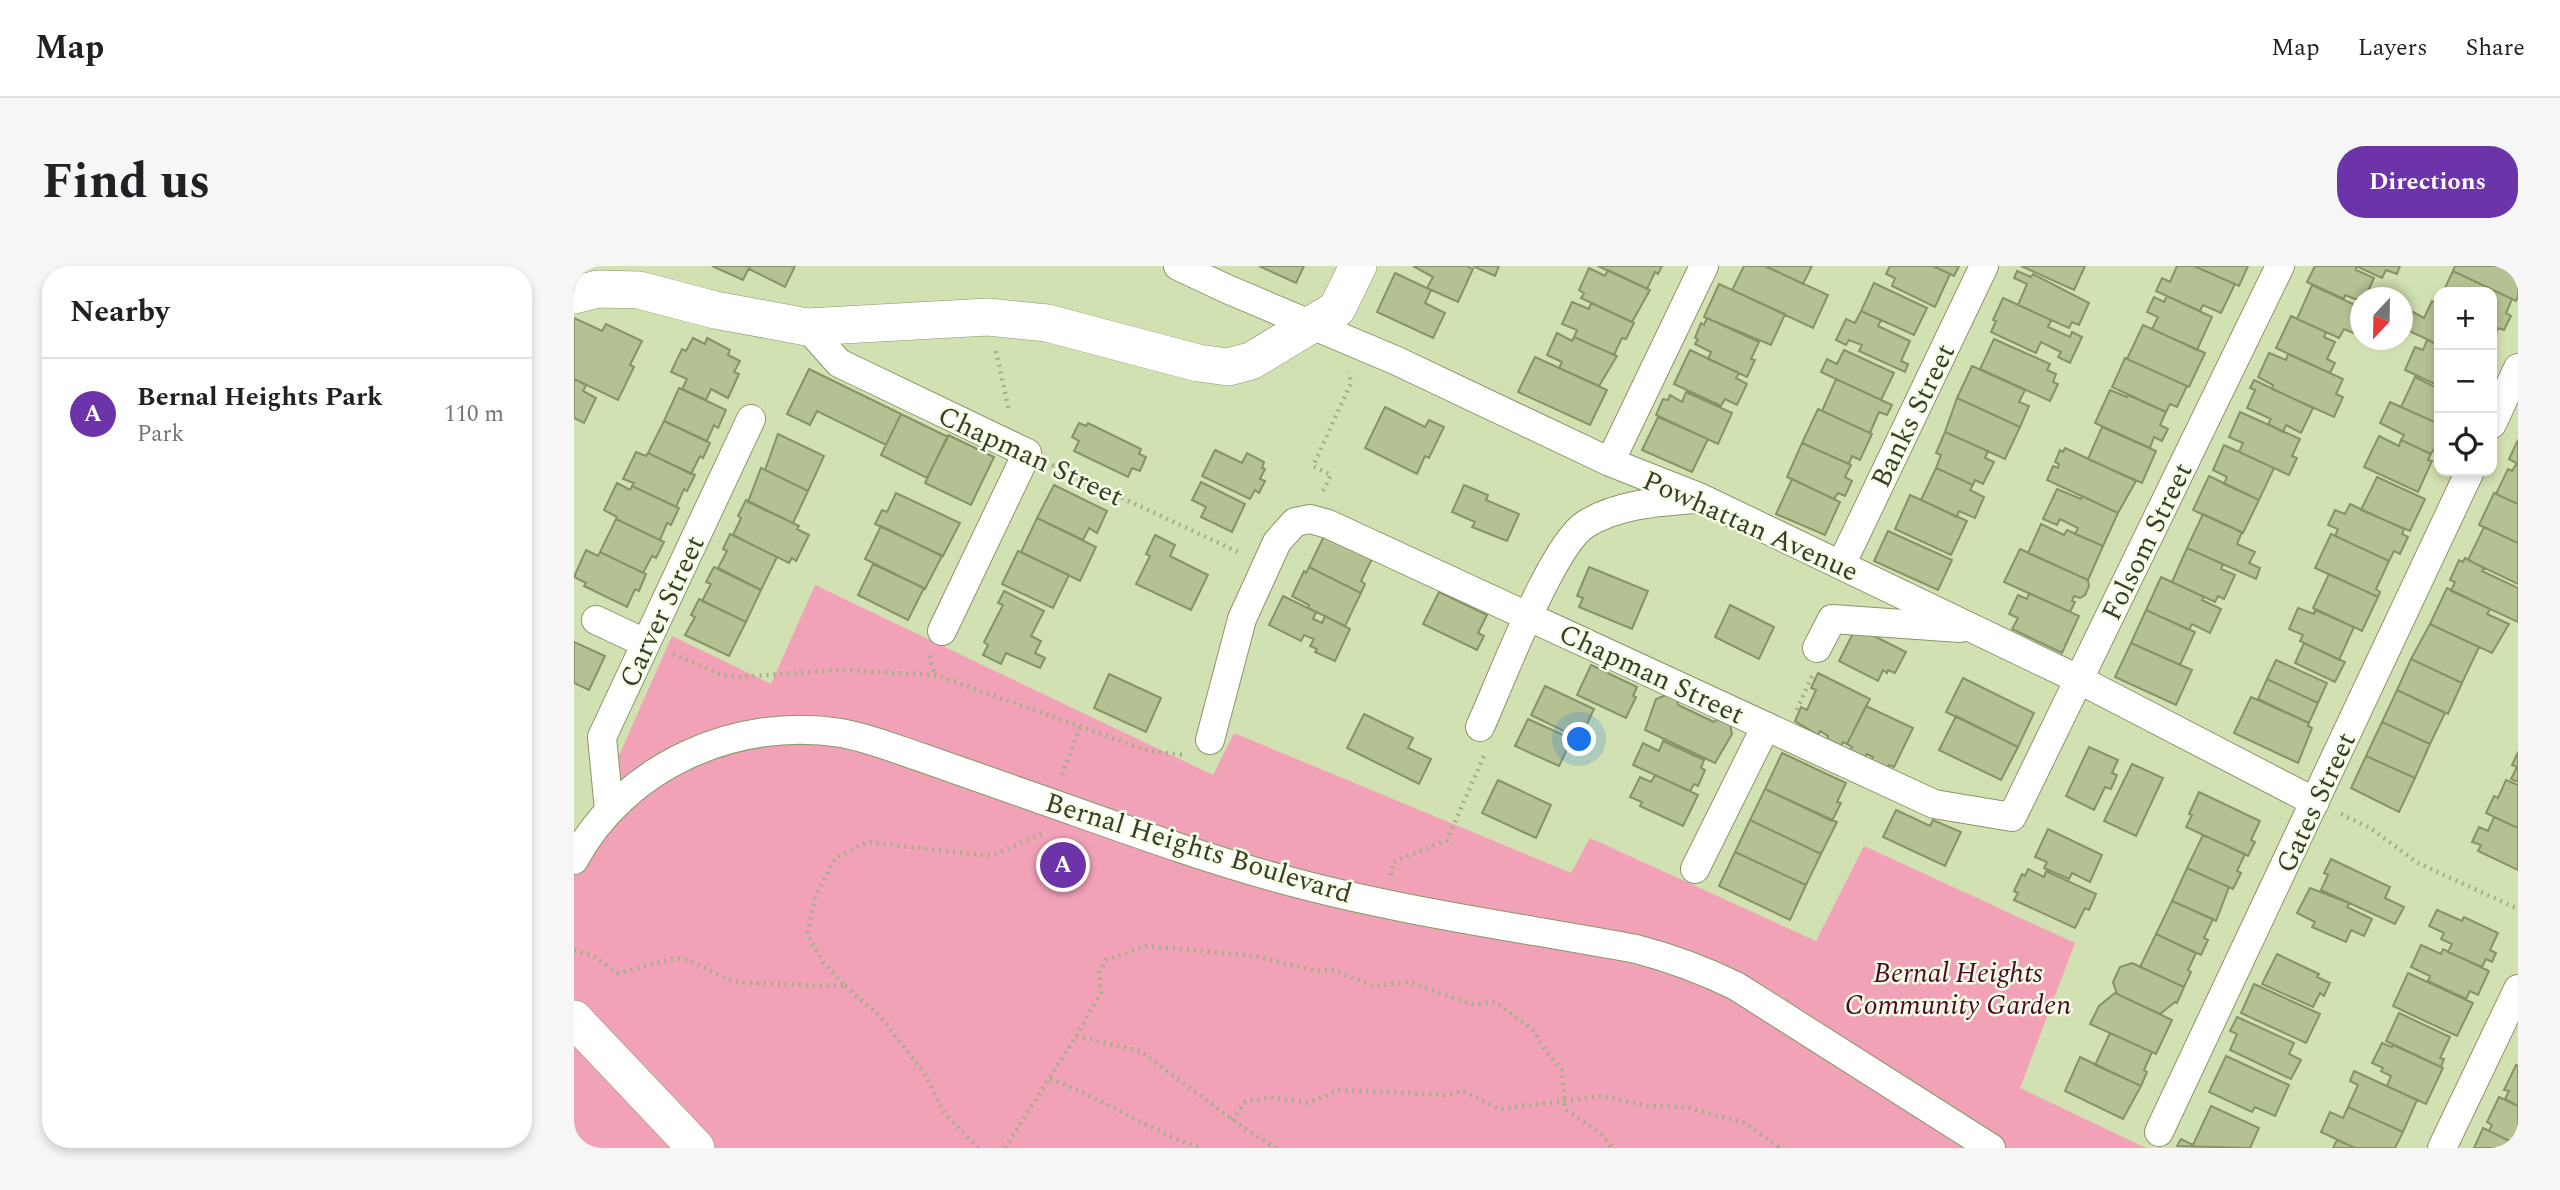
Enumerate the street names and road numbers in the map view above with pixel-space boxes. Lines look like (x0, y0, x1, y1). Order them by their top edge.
street label: Banks Street (1860, 336, 1967, 495)
street label: Chapman Street (930, 395, 1130, 518)
street label: Folsom Street (2090, 455, 2204, 628)
street label: Powhattan Avenue (1635, 459, 1865, 593)
street label: Carver Street (608, 528, 716, 695)
street label: Chapman Street (1551, 613, 1751, 736)
street label: Gates Street (2265, 725, 2368, 880)
street label: Bernal Heights Boulevard (1040, 781, 1357, 916)

